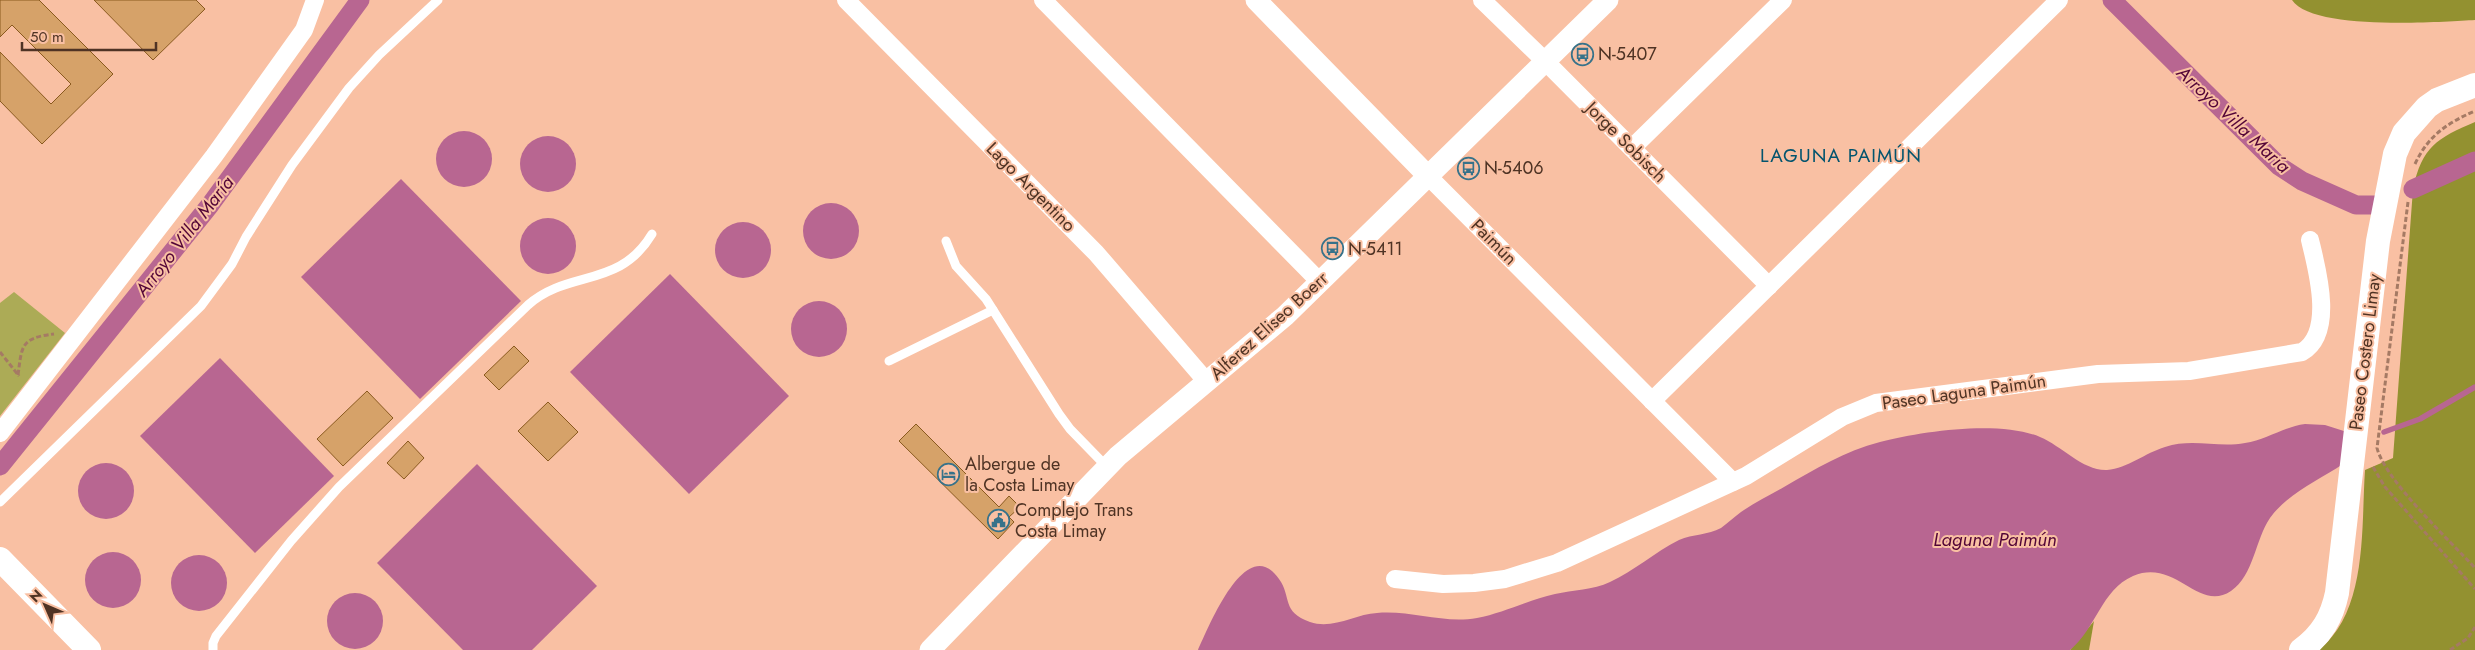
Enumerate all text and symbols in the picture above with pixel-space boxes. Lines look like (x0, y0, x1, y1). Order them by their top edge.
scale bar (22, 20, 156, 52)
text: 50 m (30, 26, 64, 48)
place label: N-5407 (1598, 41, 1657, 67)
bus stop icon: N-5407 (1570, 42, 1594, 66)
water label: Arroyo Villa María (2170, 59, 2297, 180)
street label: Jorge Sobisch (1578, 94, 1672, 188)
street label: Lago Argentino (980, 136, 1082, 238)
district label: LAGUNA PAIMÚN (1760, 142, 1922, 169)
place label: N-5406 (1484, 155, 1544, 181)
bus stop icon: N-5406 (1456, 156, 1480, 180)
water label: Arroyo Villa María (128, 170, 240, 303)
street label: Paimún (1465, 213, 1523, 271)
place label: N-5411 (1348, 236, 1403, 262)
bus stop icon: N-5411 (1320, 237, 1344, 261)
street label: Alferez Eliseo Boerr (1204, 265, 1334, 386)
street label: Paseo Costero Limay (2343, 272, 2387, 432)
street label: Paseo Laguna Paimún (1880, 368, 2048, 416)
place label: Albergue de la Costa Limay (965, 451, 1074, 498)
hotel icon: Albergue de la Costa Limay (937, 462, 961, 486)
place label: Complejo Trans Costa Limay (1015, 497, 1133, 544)
public building icon: Complejo Trans Costa Limay (987, 508, 1011, 532)
water label: Laguna Paimún (1933, 526, 2057, 553)
north arrow (20, 580, 70, 630)
text: N (25, 585, 47, 607)

